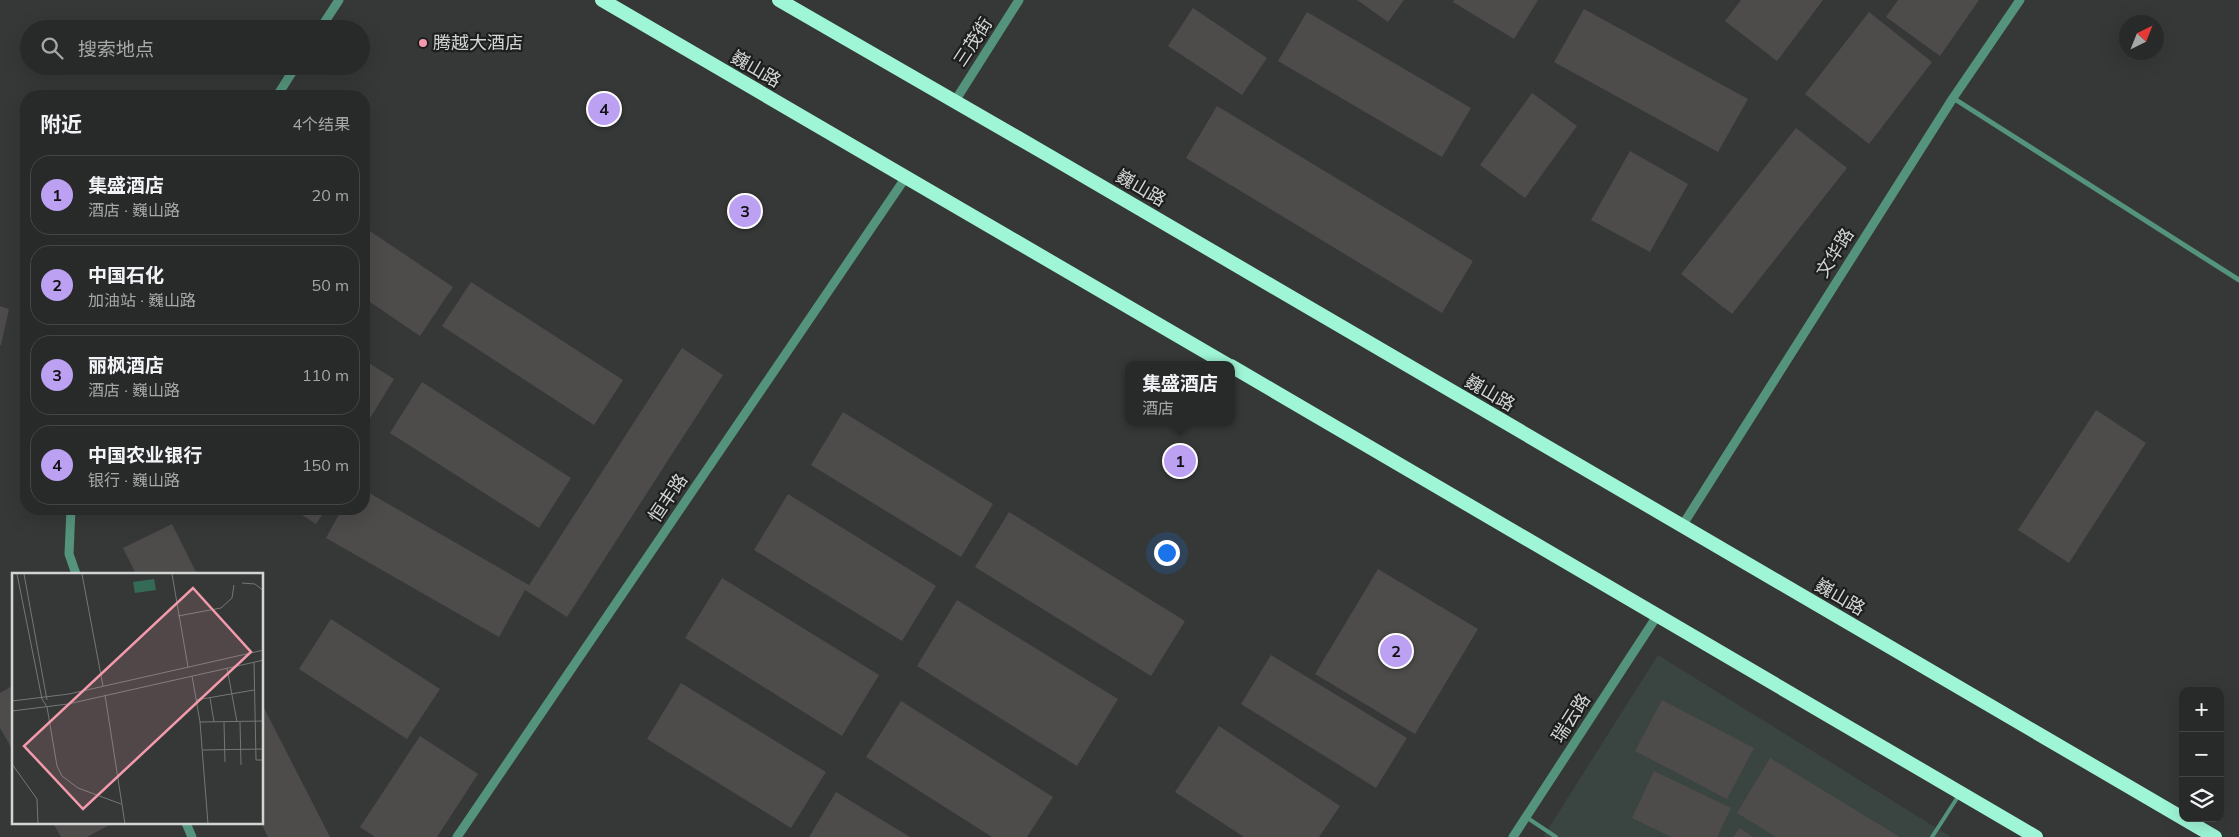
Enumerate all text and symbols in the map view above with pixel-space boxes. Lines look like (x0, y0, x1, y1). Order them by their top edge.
street label: 三茂街 (948, 13, 997, 71)
north arrow (2119, 15, 2164, 60)
search box (20, 20, 370, 75)
place label: 腾越大酒店 (433, 31, 523, 54)
icon: search (38, 34, 66, 62)
text: 搜索地点 (78, 37, 154, 61)
marker: 腾越大酒店 (417, 37, 429, 49)
street label: 巍山路 (727, 45, 785, 92)
pin: 4 (588, 90, 620, 128)
text: 附近 (40, 111, 82, 137)
text: 4个结果 (292, 114, 350, 134)
street label: 巍山路 (1112, 164, 1170, 211)
text: 集盛酒店 (88, 173, 164, 197)
text: 1 (52, 185, 62, 205)
text: 20 m (312, 185, 349, 205)
pin: 3 (729, 192, 761, 230)
text: 酒店 · 巍山路 (88, 200, 180, 220)
street label: 文华路 (1811, 224, 1859, 282)
text: 中国石化 (88, 263, 164, 287)
text: 2 (52, 275, 62, 295)
text: 50 m (312, 275, 349, 295)
text: 加油站 · 巍山路 (88, 290, 196, 310)
text: 丽枫酒店 (88, 353, 164, 377)
popup (1125, 361, 1235, 426)
text: 3 (52, 365, 62, 385)
text: 110 m (302, 365, 349, 385)
street label: 巍山路 (1461, 369, 1519, 416)
text: 集盛酒店 (1142, 371, 1218, 395)
text: 酒店 · 巍山路 (88, 380, 180, 400)
text: 酒店 (1142, 398, 1174, 418)
pin: 1 (1164, 442, 1196, 480)
text: 中国农业银行 (88, 443, 202, 467)
text: 4 (52, 455, 62, 475)
text: 150 m (302, 455, 349, 475)
street label: 恒丰路 (643, 469, 692, 527)
text: 银行 · 巍山路 (88, 470, 180, 490)
your location (1154, 540, 1180, 566)
inset map (12, 573, 264, 824)
street label: 巍山路 (1811, 573, 1869, 620)
pin: 2 (1380, 632, 1412, 670)
map controls (2179, 687, 2224, 822)
button: + (2179, 687, 2224, 732)
street label: 瑞云路 (1546, 689, 1595, 747)
button: − (2179, 732, 2224, 777)
button: layers (2179, 777, 2224, 822)

